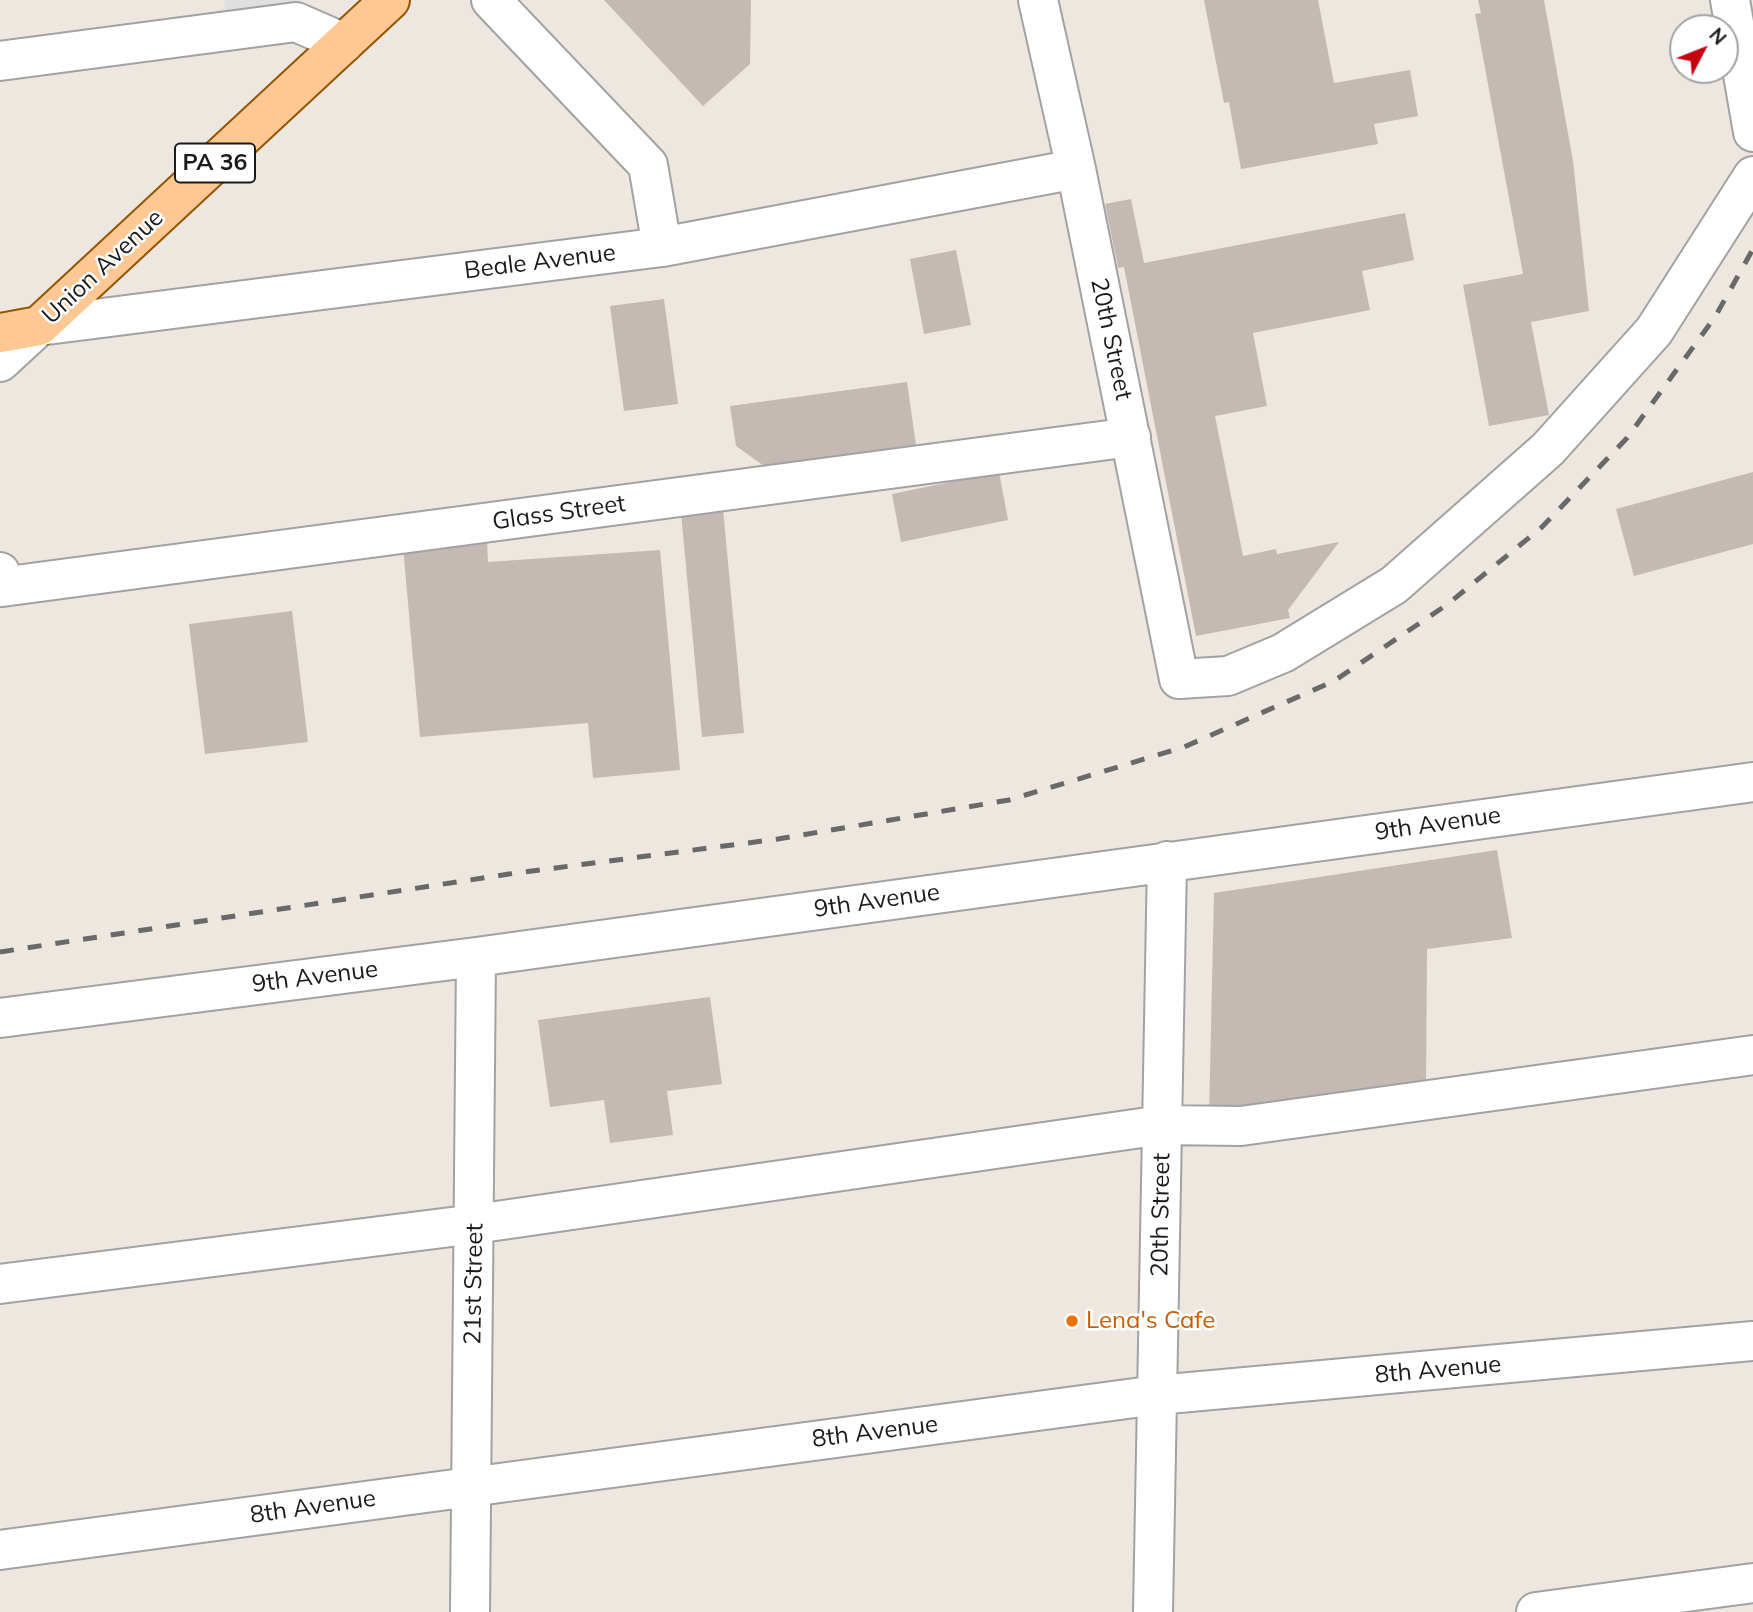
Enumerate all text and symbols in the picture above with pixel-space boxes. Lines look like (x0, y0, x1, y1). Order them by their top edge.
north arrow (1669, 14, 1739, 84)
text: N (1704, 23, 1732, 50)
road number: PA 36 (175, 144, 255, 182)
street label: Union Avenue (37, 204, 169, 330)
street label: Beale Avenue (463, 238, 617, 286)
street label: 20th Street (1084, 275, 1138, 403)
street label: Glass Street (491, 489, 627, 537)
street label: 9th Avenue (1373, 801, 1503, 847)
street label: 9th Avenue (812, 878, 942, 924)
street label: 9th Avenue (250, 955, 380, 999)
street label: 20th Street (1146, 1153, 1176, 1277)
street label: 21st Street (459, 1223, 489, 1345)
place label: Lena's Cafe (1086, 1307, 1215, 1335)
marker: Lena's Cafe (1064, 1313, 1080, 1329)
street label: 8th Avenue (1374, 1350, 1502, 1390)
street label: 8th Avenue (810, 1410, 940, 1454)
street label: 8th Avenue (248, 1484, 378, 1530)

